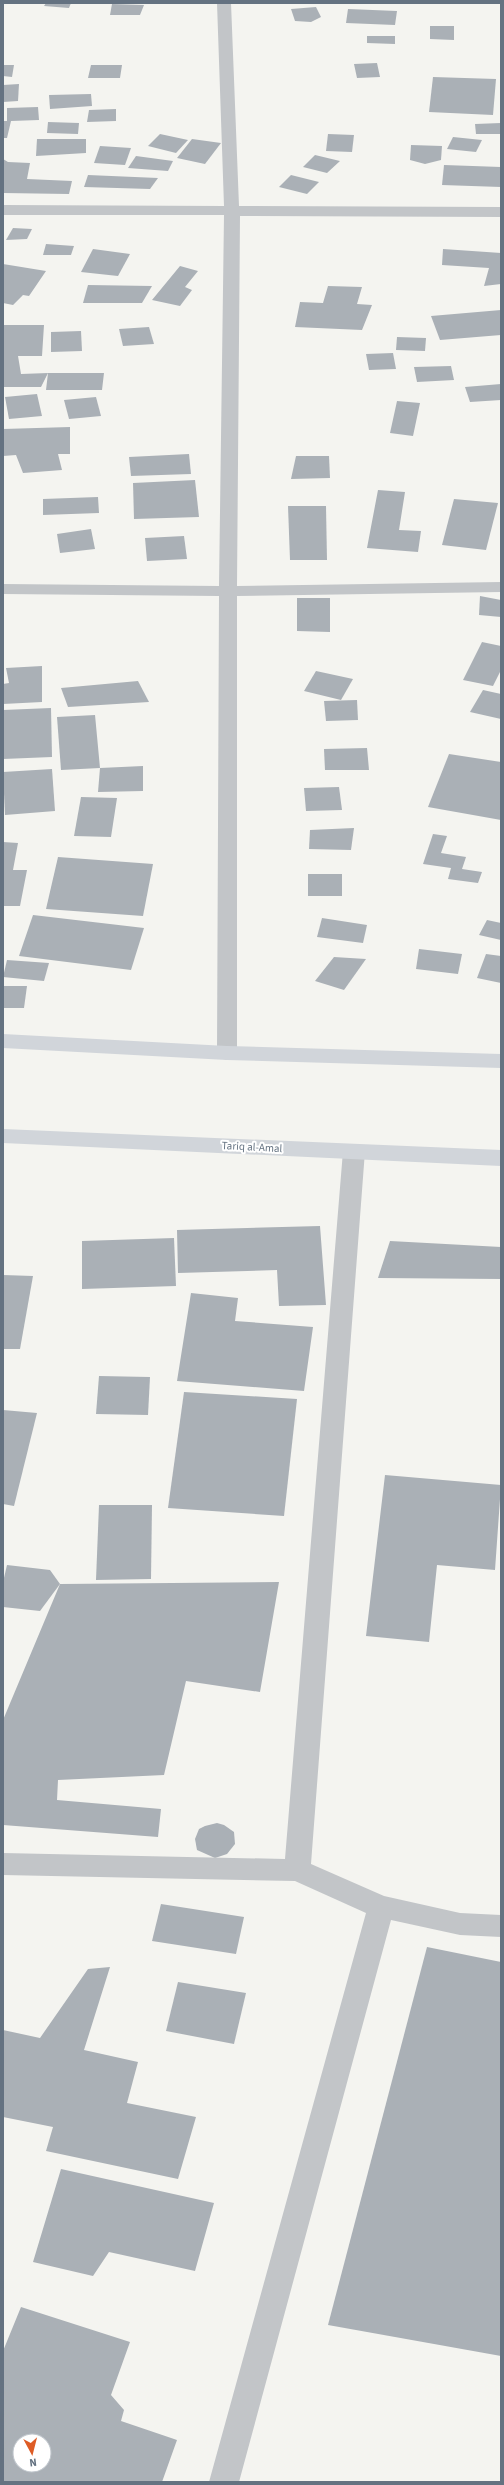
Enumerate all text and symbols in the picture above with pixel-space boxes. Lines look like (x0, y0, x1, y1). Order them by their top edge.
street label: Tariq al-Amal (221, 1138, 283, 1156)
north arrow (12, 2433, 52, 2473)
text: N (29, 2455, 38, 2470)

